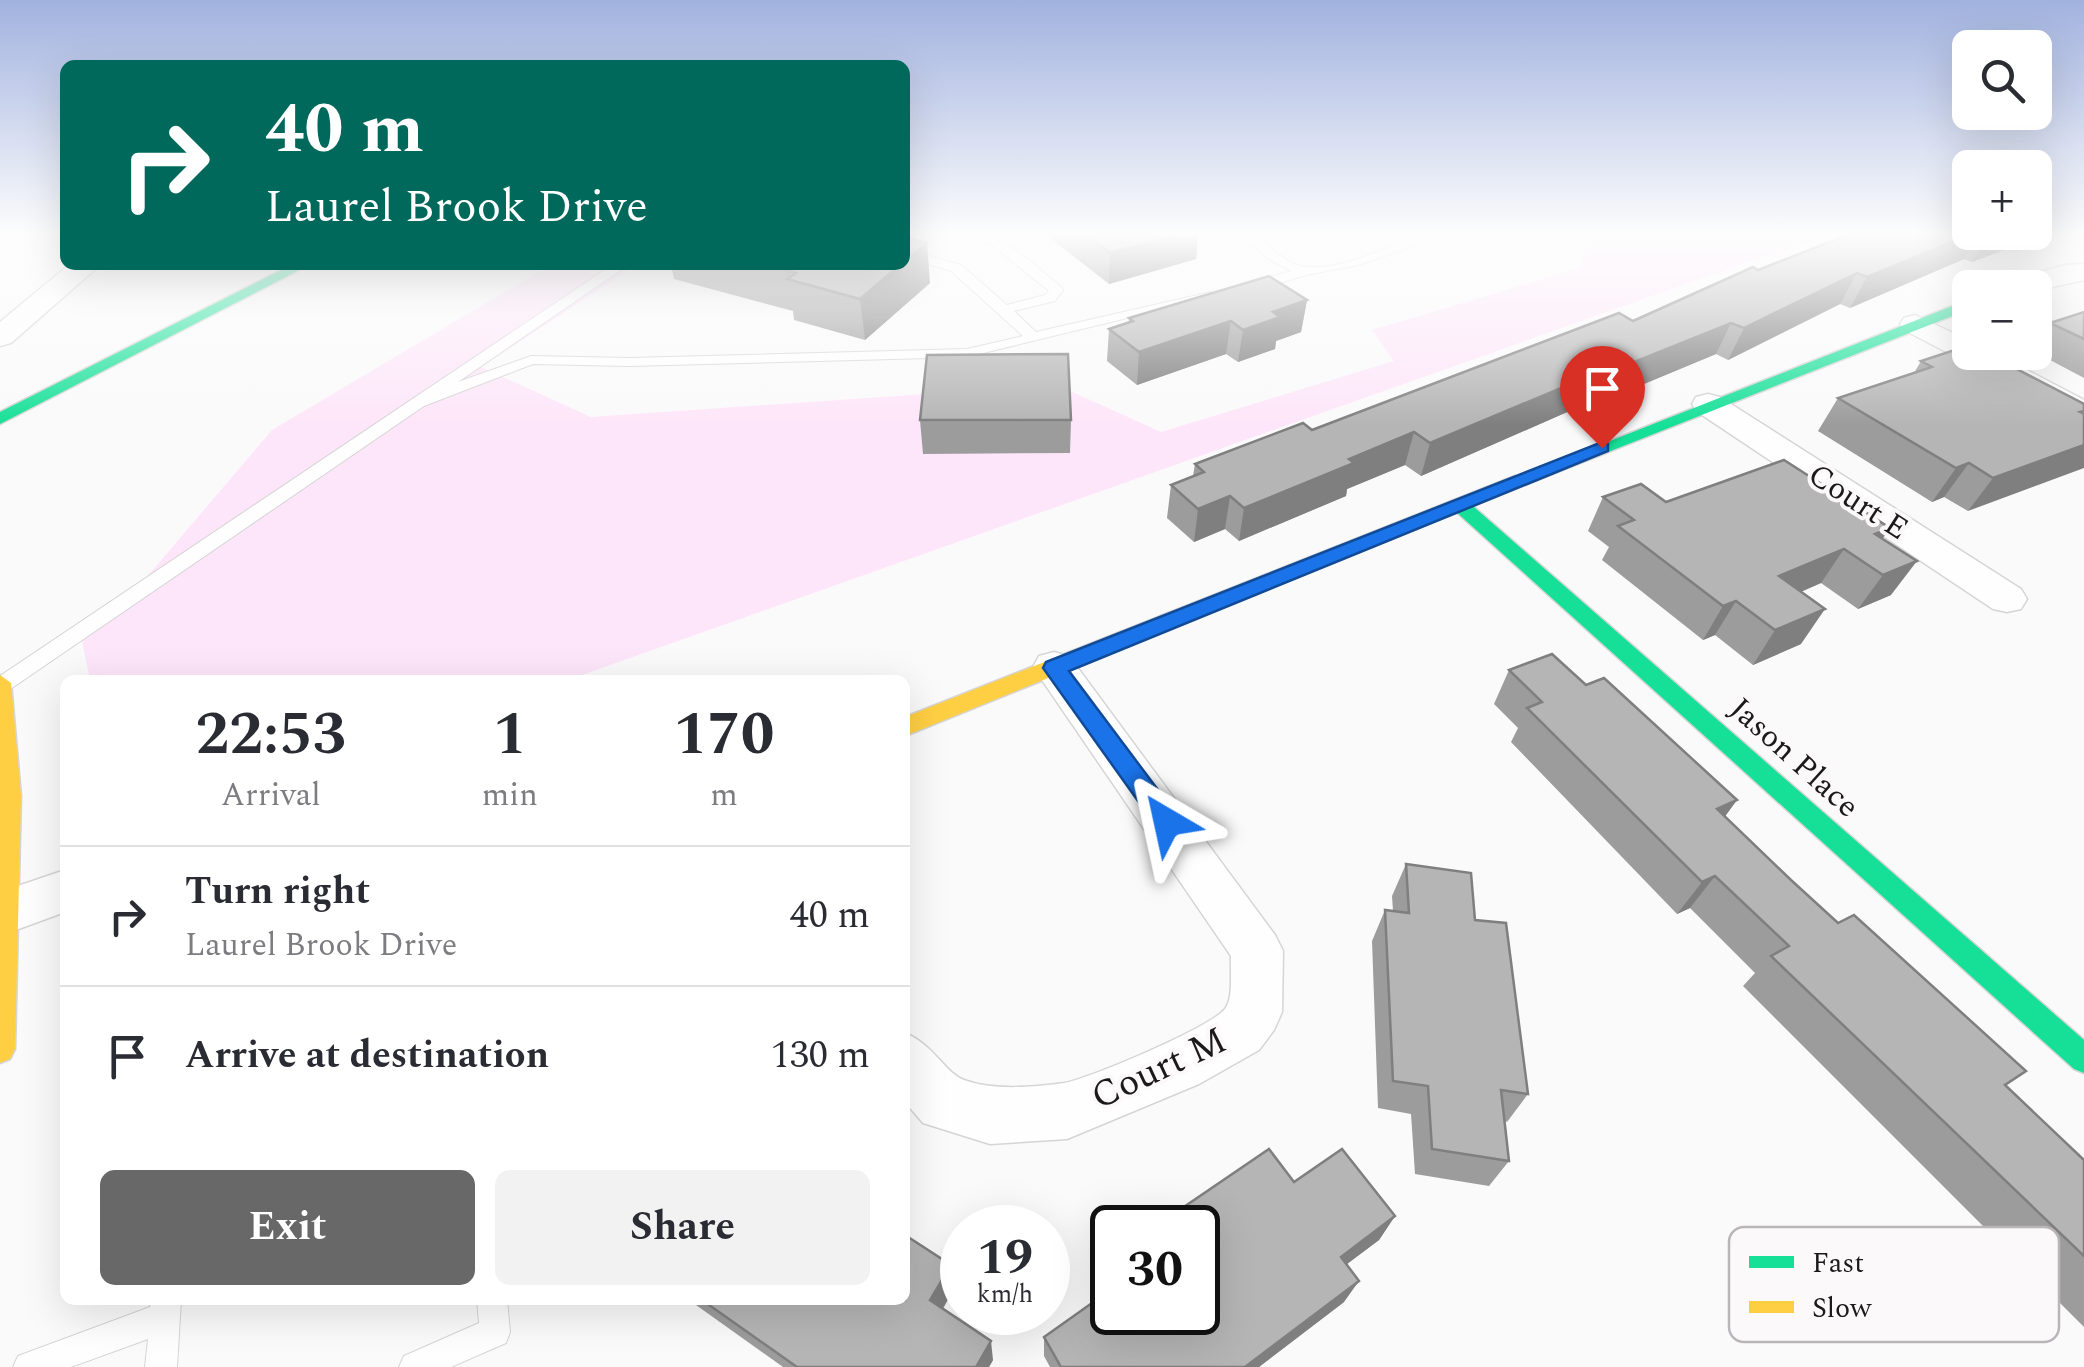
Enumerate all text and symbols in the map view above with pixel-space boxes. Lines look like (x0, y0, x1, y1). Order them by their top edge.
map controls (1952, 30, 2052, 370)
button: search (1952, 30, 2052, 130)
text: 40 m (265, 77, 424, 183)
icon: right (100, 100, 230, 230)
button: + (1952, 150, 2052, 250)
text: Laurel Brook Drive (265, 173, 648, 242)
button: − (1952, 270, 2052, 370)
pin (1560, 346, 1645, 449)
icon: arrive (1575, 361, 1630, 416)
street label: Court E (1798, 451, 1918, 553)
street label: Jason Place (1718, 686, 1870, 830)
text: 22:53 (196, 689, 346, 781)
text: 1 (493, 689, 527, 781)
text: 170 (673, 689, 774, 781)
position arrow (1115, 770, 1219, 874)
text: Arrival (221, 771, 321, 820)
text: min (482, 771, 538, 820)
text: m (710, 771, 738, 820)
text: Turn right (185, 863, 370, 921)
text: 40 m (790, 887, 870, 945)
icon: right (100, 889, 155, 944)
text: Laurel Brook Drive (185, 921, 457, 970)
street label: Court M (1082, 1012, 1236, 1126)
text: Arrive at destination (185, 1027, 549, 1085)
text: 130 m (771, 1027, 870, 1085)
icon: arrive (100, 1029, 155, 1084)
button: Exit (100, 1170, 475, 1285)
button: Share (495, 1170, 870, 1285)
speed limit sign: 30 (1090, 1205, 1220, 1335)
text: 19 (977, 1220, 1033, 1296)
legend (1729, 1227, 2059, 1342)
text: Fast (1812, 1242, 1864, 1285)
text: km/h (977, 1276, 1033, 1314)
text: Slow (1812, 1287, 1872, 1330)

